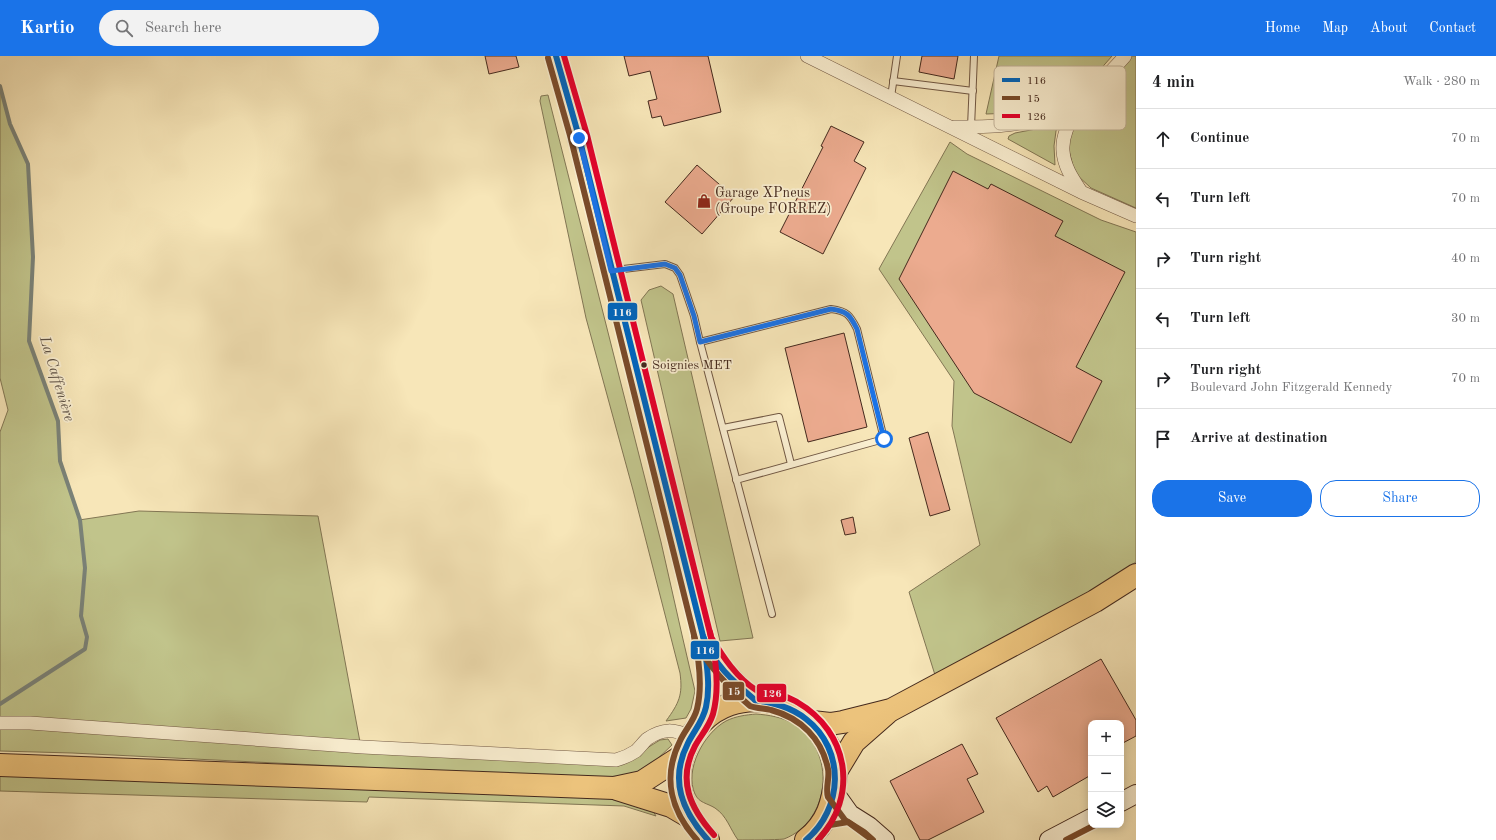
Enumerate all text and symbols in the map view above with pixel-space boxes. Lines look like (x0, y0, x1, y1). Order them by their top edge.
search box (99, 10, 379, 46)
icon: search (113, 17, 135, 39)
text: Kartio (20, 19, 75, 38)
text: Search here (145, 21, 221, 36)
text: Home (1265, 21, 1300, 35)
text: Map (1322, 21, 1348, 35)
text: About (1370, 21, 1407, 35)
text: Contact (1429, 21, 1476, 35)
legend (994, 66, 1126, 130)
text: 4 min (1152, 74, 1195, 91)
text: Walk · 280 m (1403, 75, 1480, 88)
text: 116 (1027, 76, 1046, 87)
text: 15 (1027, 94, 1040, 105)
text: 126 (1027, 112, 1046, 123)
icon: ahead (1152, 128, 1174, 150)
route end (570, 129, 588, 147)
text: Continue (1190, 131, 1249, 146)
text: 70 m (1451, 132, 1480, 145)
place label: Garage XPneus (Groupe FORREZ) (715, 186, 831, 216)
icon: left (1152, 188, 1174, 210)
text: Turn left (1190, 191, 1250, 206)
text: 70 m (1451, 192, 1480, 205)
shop icon: Garage XPneus (Groupe FORREZ) (696, 193, 712, 209)
icon: right (1152, 248, 1174, 270)
text: Turn right (1190, 251, 1261, 266)
text: 40 m (1451, 252, 1480, 265)
line badge: 116 (607, 302, 638, 321)
text: 116 (612, 308, 632, 319)
icon: left (1152, 308, 1174, 330)
text: Turn left (1190, 311, 1250, 326)
text: 30 m (1451, 312, 1480, 325)
water label: La Caffenière (36, 333, 76, 424)
place label: Soignies MET (652, 359, 732, 372)
marker: Soignies MET (639, 360, 649, 370)
text: Turn right (1190, 363, 1261, 378)
icon: right (1152, 368, 1174, 390)
text: 70 m (1451, 372, 1480, 385)
text: Boulevard John Fitzgerald Kennedy (1190, 381, 1392, 394)
icon: arrive (1152, 428, 1174, 450)
route start (875, 430, 893, 448)
text: Arrive at destination (1190, 431, 1328, 446)
button: Save (1152, 480, 1312, 517)
button: Share (1320, 480, 1480, 517)
line badge: 116 (690, 640, 720, 660)
text: 116 (695, 646, 715, 657)
line badge: 15 (722, 681, 745, 701)
line badge: 126 (756, 683, 787, 703)
text: 15 (728, 687, 740, 698)
text: 126 (762, 689, 782, 700)
map controls (1088, 720, 1124, 828)
button: + (1088, 720, 1124, 756)
button: − (1088, 756, 1124, 792)
button: layers (1088, 792, 1124, 828)

